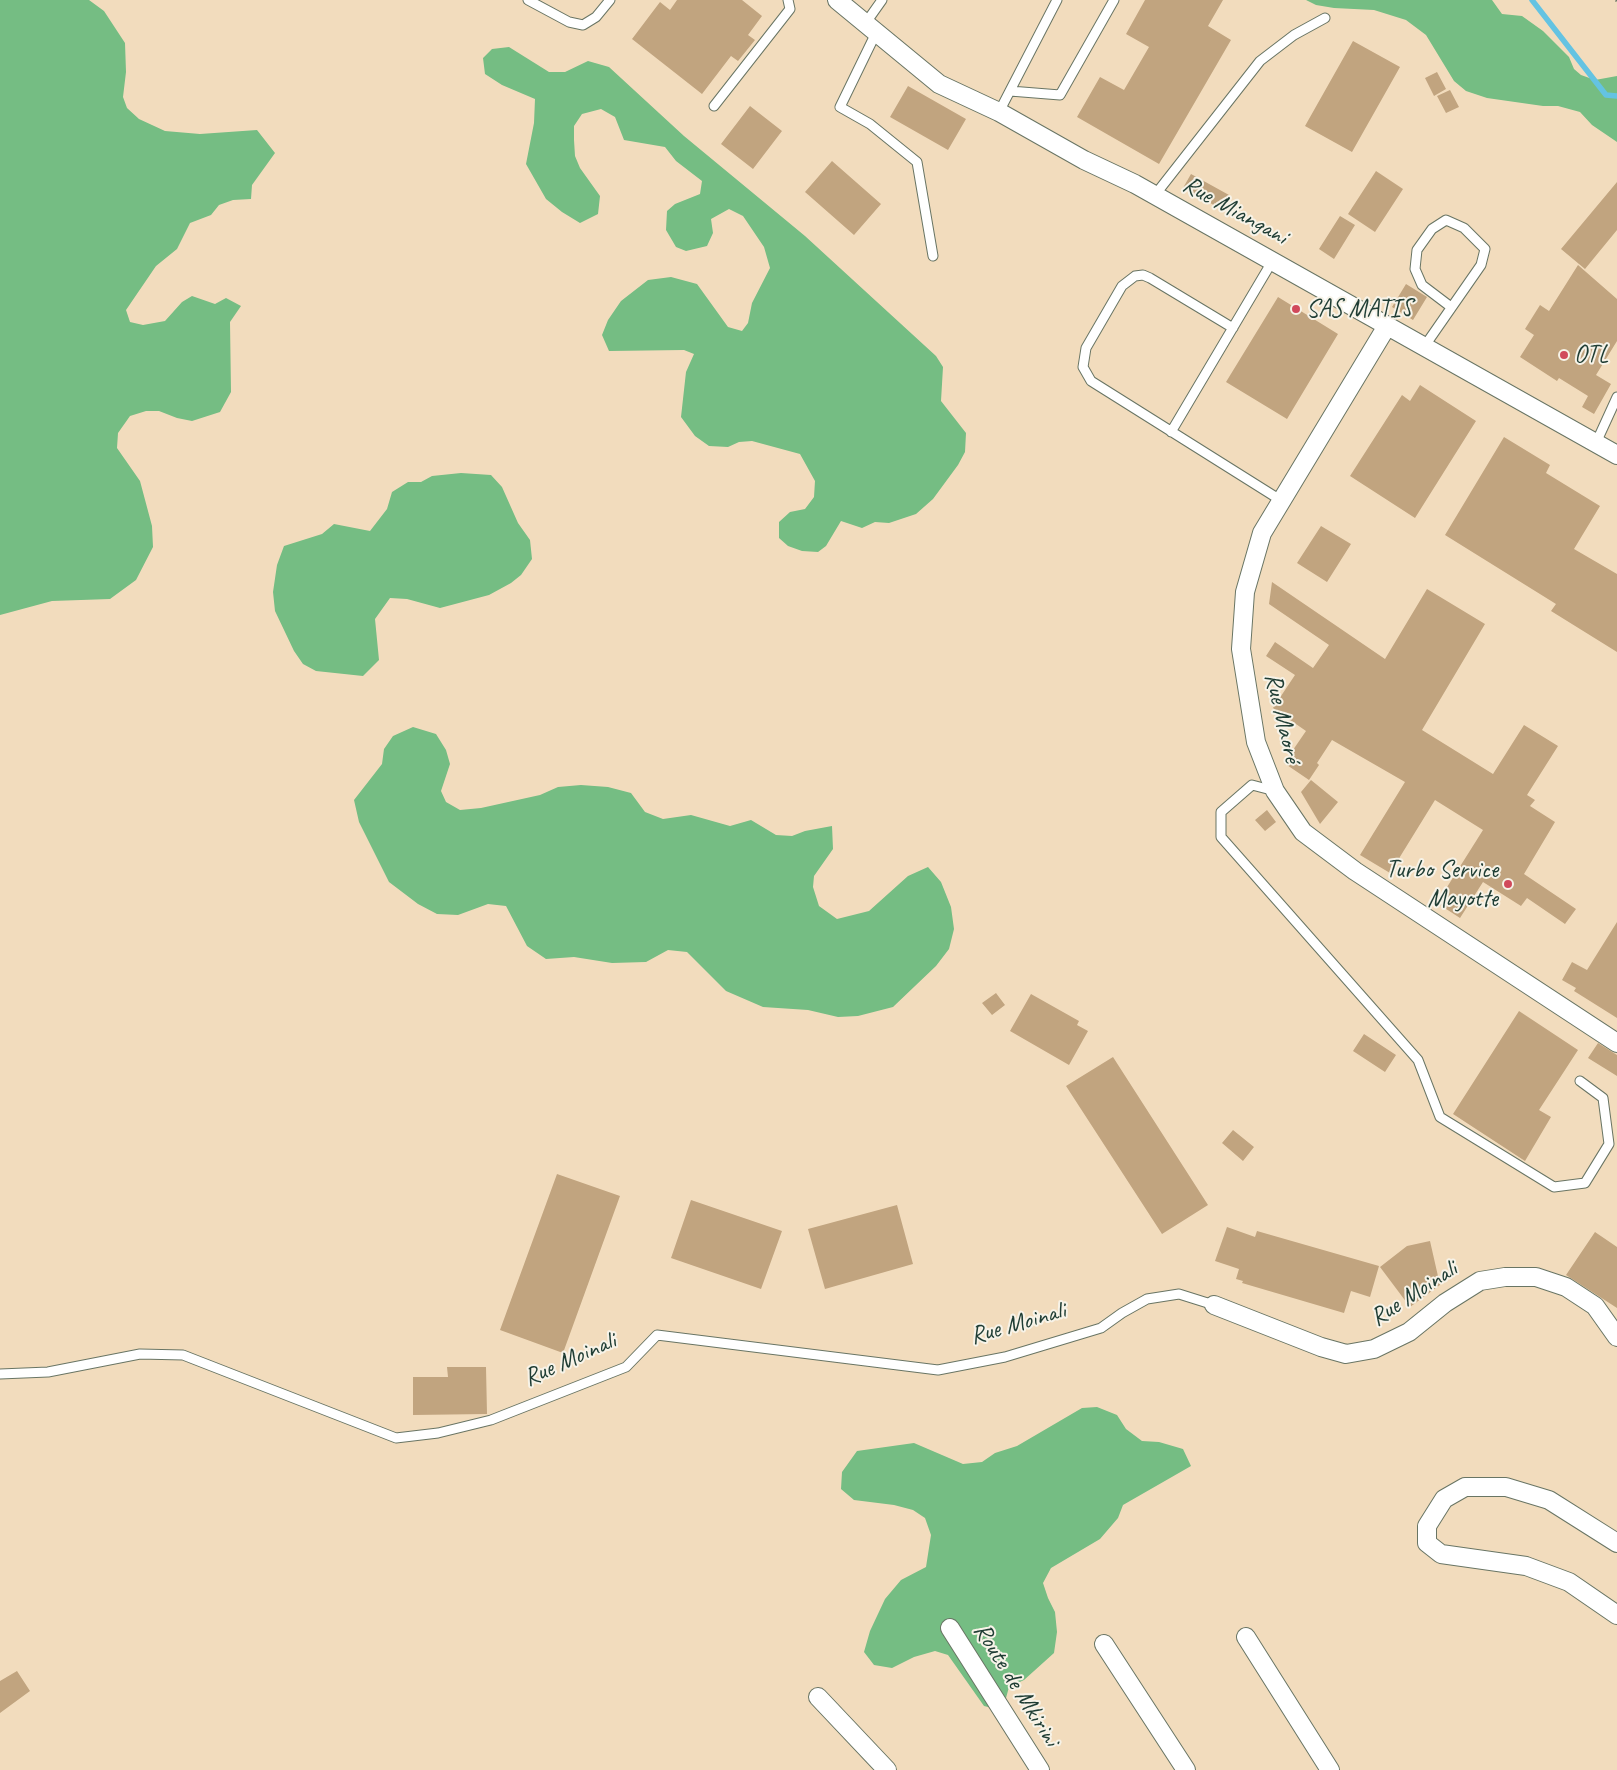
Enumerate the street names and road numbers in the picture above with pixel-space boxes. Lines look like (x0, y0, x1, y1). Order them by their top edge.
street label: Rue Miangani (1177, 170, 1293, 252)
street label: Rue Maoré (1257, 670, 1307, 766)
street label: Rue Moinali (1365, 1255, 1463, 1333)
street label: Rue Moinali (967, 1296, 1069, 1352)
street label: Rue Moinali (519, 1326, 621, 1394)
street label: Route de Mkirini (966, 1618, 1066, 1752)

